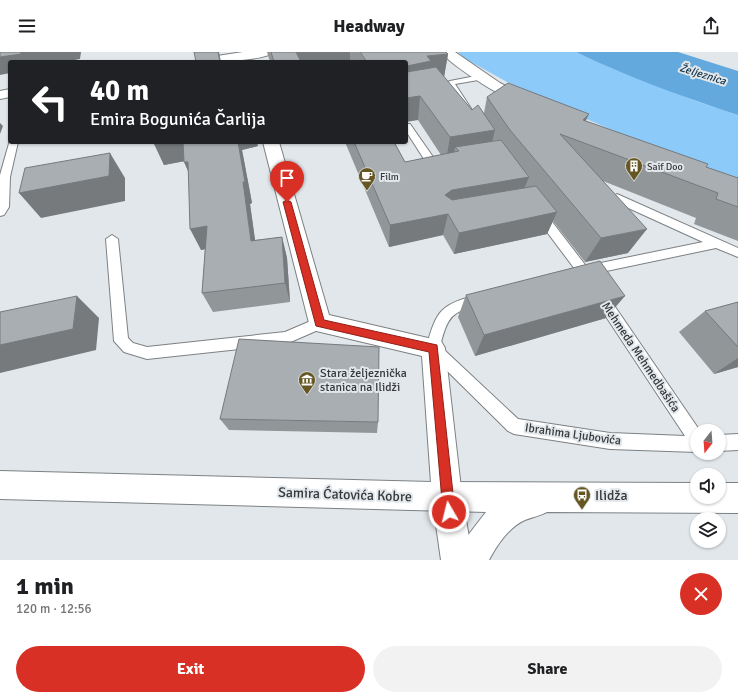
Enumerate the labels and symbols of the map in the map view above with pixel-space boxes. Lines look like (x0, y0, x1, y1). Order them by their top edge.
water label: Željeznica (678, 61, 728, 88)
building icon: Saif Doo (624, 156, 644, 181)
pin (270, 161, 304, 202)
place label: Saif Doo (647, 161, 683, 173)
cafe icon: Film (357, 166, 377, 191)
place label: Film (380, 171, 399, 183)
street label: Mehmeda Mehmedbašića (598, 299, 683, 415)
place label: Stara željeznička stanica na Ilidži (320, 366, 407, 395)
museum icon: Stara željeznička stanica na Ilidži (297, 370, 317, 395)
street label: Ibrahima Ljubovića (524, 420, 622, 449)
north arrow (690, 424, 726, 460)
street label: Samira Ćatovića Kobre (278, 484, 412, 505)
bus stop icon: Ilidža (572, 485, 592, 510)
place label: Ilidža (595, 487, 628, 504)
position arrow (428, 491, 470, 533)

